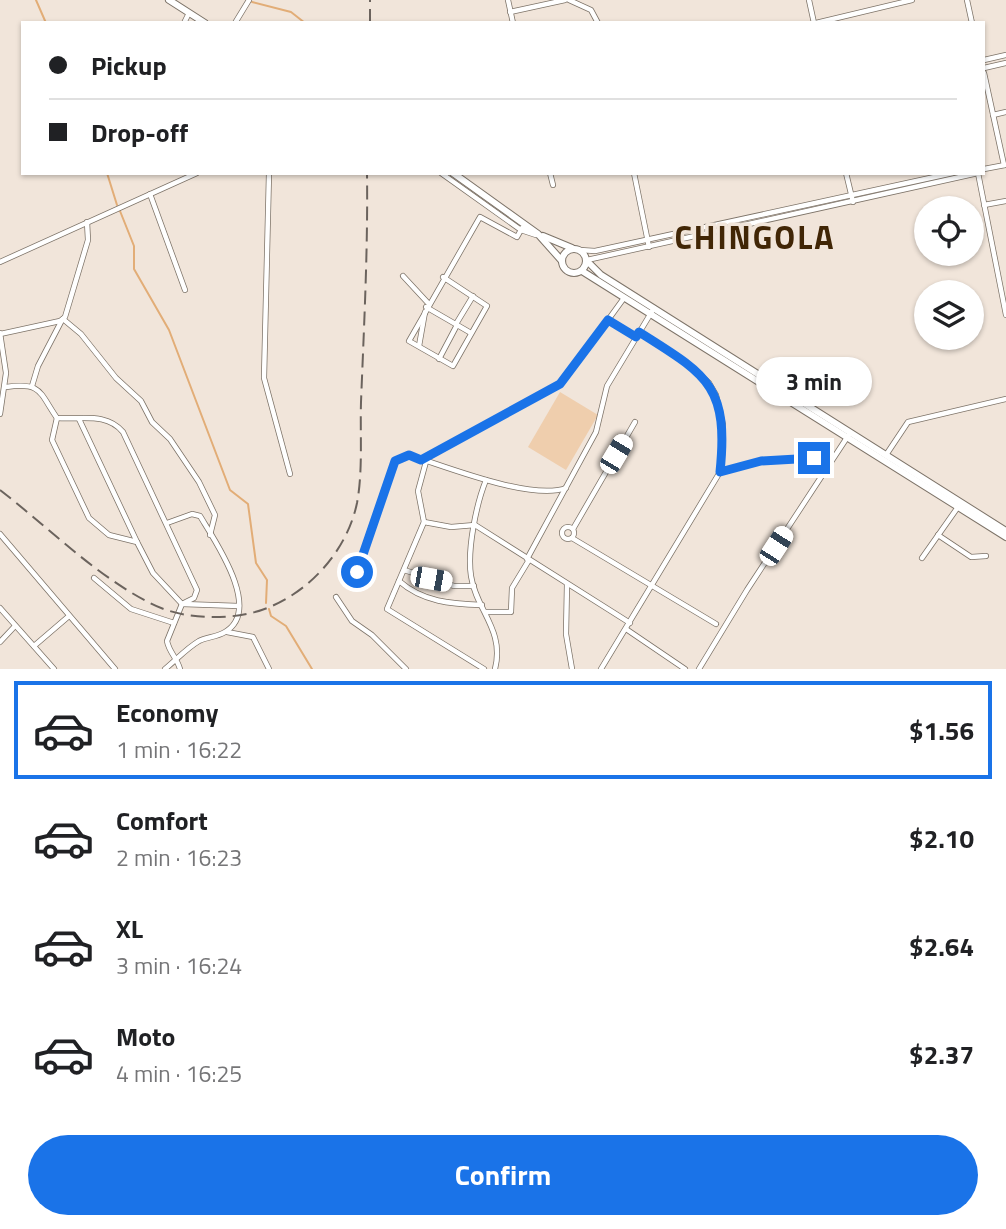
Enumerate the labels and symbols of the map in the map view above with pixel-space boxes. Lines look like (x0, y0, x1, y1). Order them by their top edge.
district label: CHINGOLA (674, 213, 836, 261)
callout: 3 min (756, 356, 872, 406)
car (597, 431, 636, 477)
route end (798, 442, 830, 474)
car (756, 523, 797, 569)
route start (341, 556, 373, 588)
car (409, 565, 454, 593)

